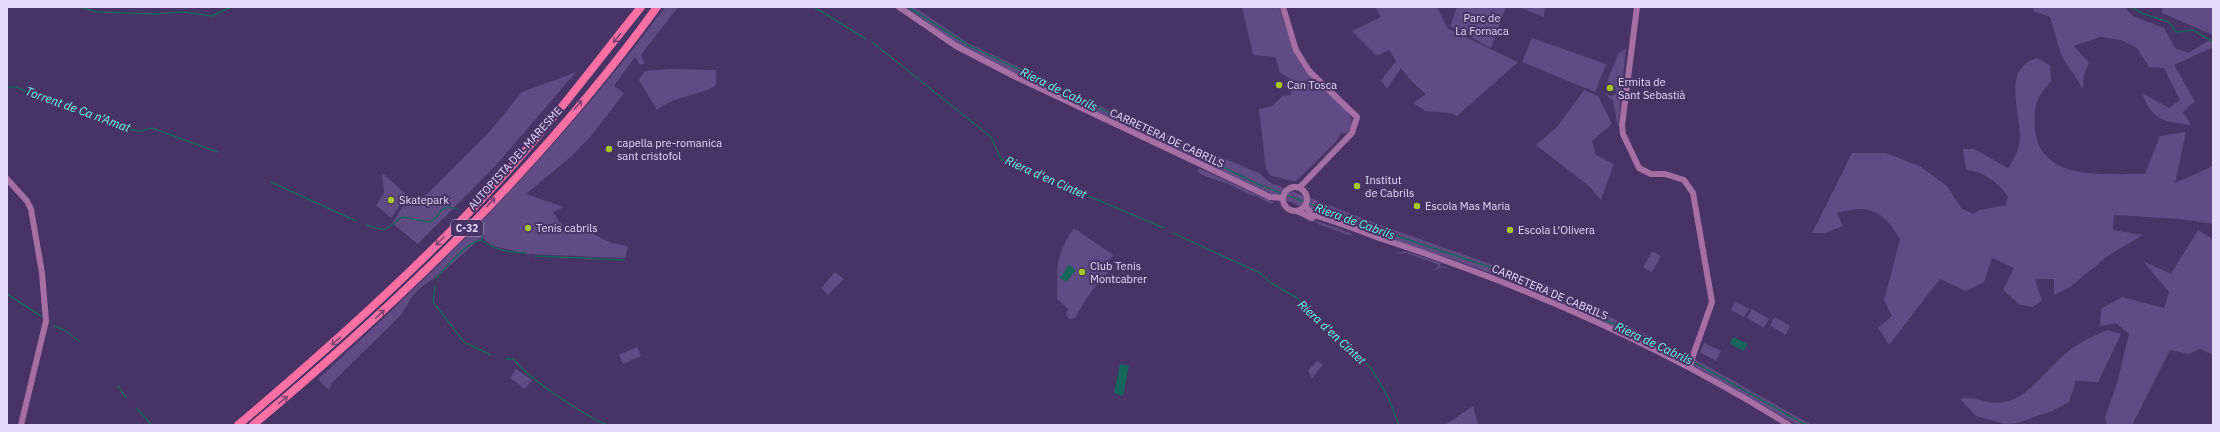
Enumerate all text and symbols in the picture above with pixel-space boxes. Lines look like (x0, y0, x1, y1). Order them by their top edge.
park label: Parc de La Fornaca (1455, 11, 1509, 38)
one-way arrow (612, 32, 621, 43)
water label: Riera de Cabrils (1018, 64, 1100, 114)
place label: Ermita de Sant Sebastià (1618, 75, 1686, 102)
place label: Can Tosca (1287, 78, 1337, 92)
marker: Can Tosca (1274, 80, 1284, 90)
water label: Torrent de Ca n'Amat (24, 83, 133, 135)
marker: Ermita de Sant Sebastià (1605, 83, 1615, 93)
one-way arrow (573, 100, 583, 110)
street label: AUTOPISTA DEL MARESME (465, 104, 565, 212)
street label: CARRETERA DE CABRILS (1108, 105, 1226, 171)
place label: capella pre-romanica sant cristofol (617, 136, 722, 163)
marker: capella pre-romanica sant cristofol (604, 144, 614, 154)
water label: Riera d'en Cintet (1003, 152, 1090, 202)
place label: Institut de Cabrils (1365, 173, 1414, 200)
marker: Institut de Cabrils (1352, 181, 1362, 191)
place label: Skatepark (399, 193, 449, 207)
marker: Skatepark (386, 195, 396, 205)
one-way arrow (487, 197, 496, 207)
place label: Escola Mas Maria (1425, 199, 1510, 213)
water label: Riera de Cabrils (1313, 200, 1397, 243)
marker: Escola Mas Maria (1412, 201, 1422, 211)
road number: C-32 (451, 220, 483, 236)
place label: Tenis cabrils (536, 221, 598, 235)
marker: Tenis cabrils (523, 223, 533, 233)
place label: Escola L'Olivera (1518, 223, 1595, 237)
marker: Escola L'Olivera (1505, 225, 1515, 235)
one-way arrow (435, 236, 445, 246)
place label: Club Tenis Montcabrer (1090, 259, 1147, 286)
street label: CARRETERA DE CABRILS (1490, 261, 1610, 323)
marker: Club Tenis Montcabrer (1077, 267, 1087, 277)
water label: Riera d'en Cintet (1295, 297, 1370, 368)
one-way arrow (375, 309, 385, 318)
water label: Riera de Cabrils (1613, 318, 1696, 368)
one-way arrow (331, 336, 341, 346)
one-way arrow (277, 395, 288, 404)

